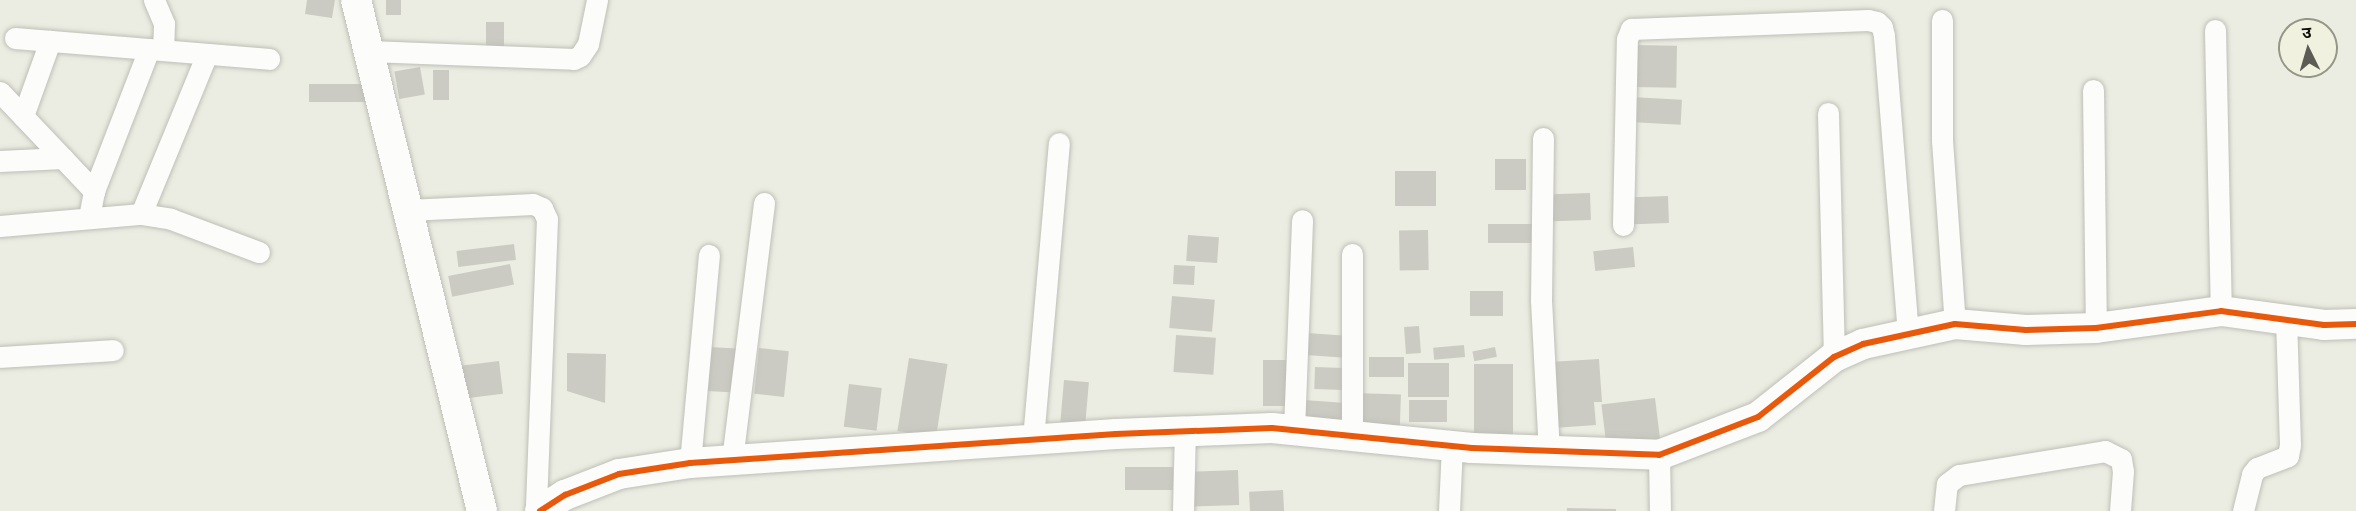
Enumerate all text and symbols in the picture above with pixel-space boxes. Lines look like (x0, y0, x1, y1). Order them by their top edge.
north arrow (2278, 18, 2338, 78)
text: उ (2301, 22, 2312, 42)

